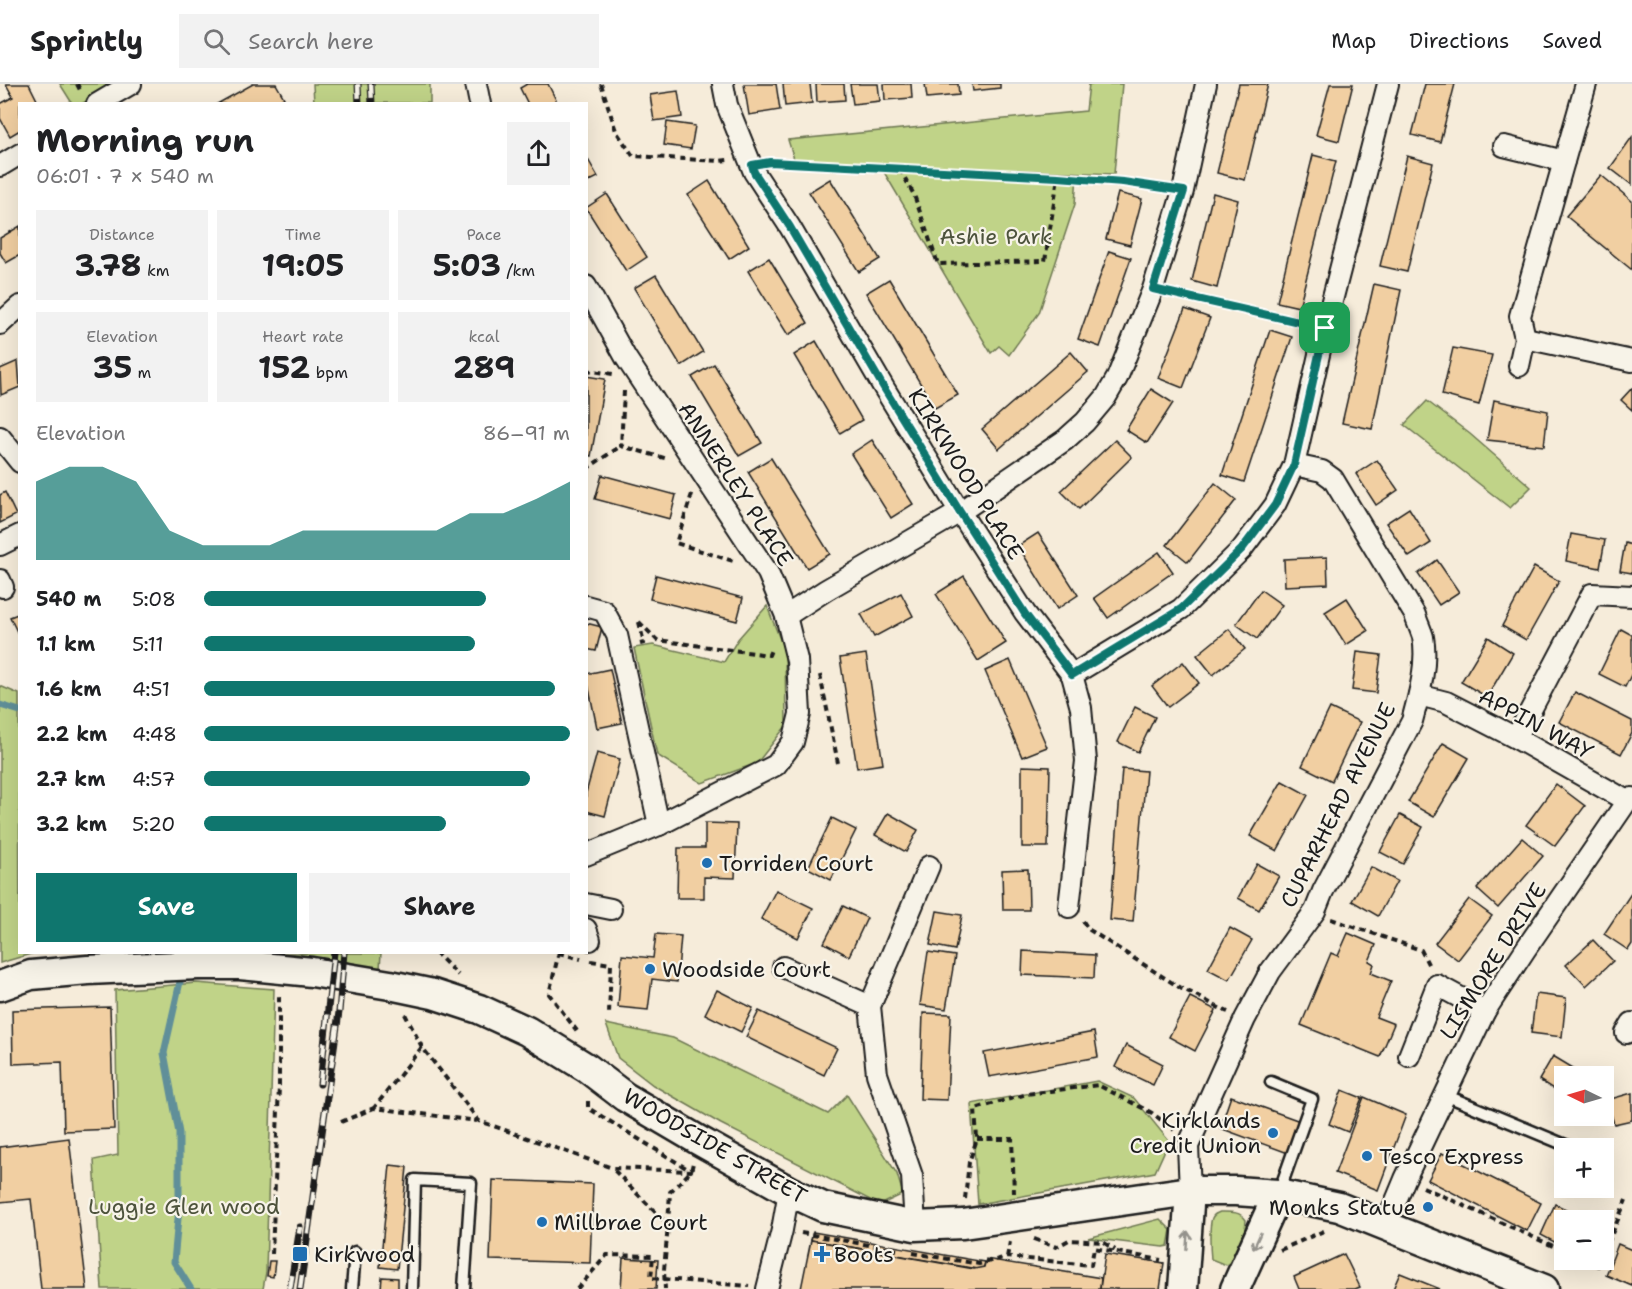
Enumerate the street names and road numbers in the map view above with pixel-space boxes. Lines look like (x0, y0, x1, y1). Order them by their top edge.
street label: KIRKWOOD PLACE (902, 383, 1030, 565)
street label: ANNERLEY PLACE (672, 396, 800, 572)
street label: APPIN WAY (1474, 682, 1598, 766)
street label: CUPARHEAD AVENUE (1274, 698, 1402, 912)
street label: LISMORE DRIVE (1433, 877, 1553, 1045)
street label: WOODSIDE STREET (618, 1081, 813, 1211)

